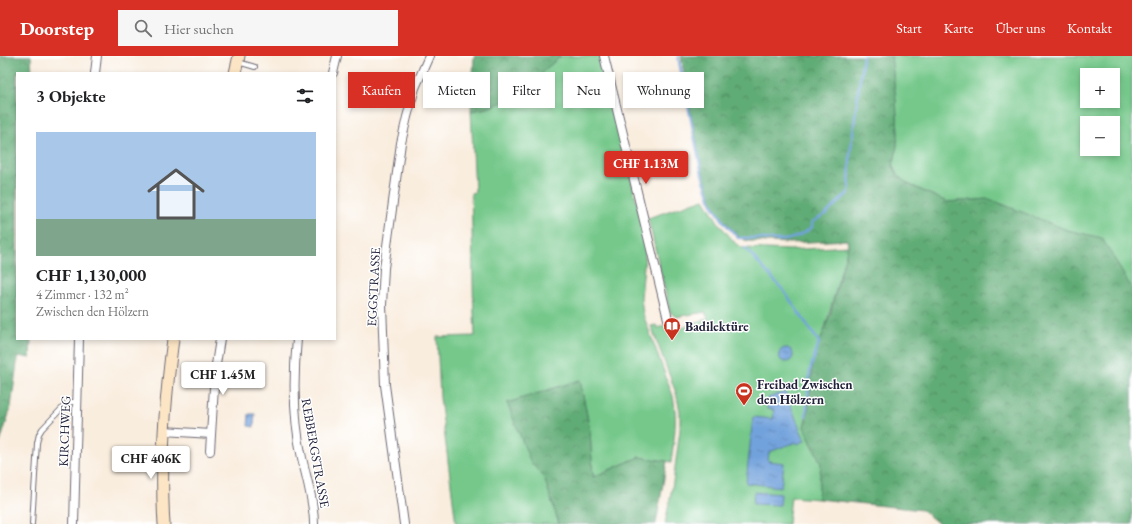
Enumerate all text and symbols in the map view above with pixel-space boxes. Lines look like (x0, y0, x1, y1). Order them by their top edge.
search box (118, 10, 398, 46)
text: Doorstep (20, 16, 94, 41)
icon: search (132, 17, 154, 39)
text: Hier suchen (164, 19, 234, 38)
text: Start (896, 19, 922, 37)
text: Karte (944, 19, 973, 37)
text: Über uns (995, 19, 1045, 37)
text: Kontakt (1067, 19, 1112, 37)
map controls (1080, 68, 1120, 156)
button: + (1080, 68, 1120, 108)
chip: Kaufen (348, 72, 415, 108)
chip: Mieten (423, 72, 490, 108)
chip: Filter (498, 72, 555, 108)
chip: Neu (563, 72, 615, 108)
chip: Wohnung (623, 72, 704, 108)
text: 3 Objekte (36, 85, 106, 107)
icon: filters (294, 85, 316, 107)
button: − (1080, 116, 1120, 156)
pin: CHF 1.13M (600, 151, 692, 185)
text: CHF 1.13M (613, 155, 679, 172)
icon: home (140, 158, 212, 230)
street label: EGGSTRASSE (363, 247, 384, 327)
text: CHF 1,130,000 (36, 264, 146, 286)
text: 4 Zimmer · 132 m² (36, 286, 129, 303)
text: Zwischen den Hölzern (36, 303, 149, 320)
library icon: Badilektüre (662, 316, 682, 341)
place label: Badilektüre (685, 318, 749, 335)
pin: CHF 1.45M (177, 362, 269, 396)
text: CHF 1.45M (190, 366, 256, 383)
place label: Freibad Zwischen den Hölzern (757, 376, 853, 408)
sports icon: Freibad Zwischen den Hölzern (734, 381, 754, 406)
street label: KIRCHWEG (55, 395, 74, 467)
street label: REBBERGSTRASSE (298, 397, 334, 509)
pin: CHF 406K (110, 446, 192, 480)
text: CHF 406K (121, 450, 181, 467)

